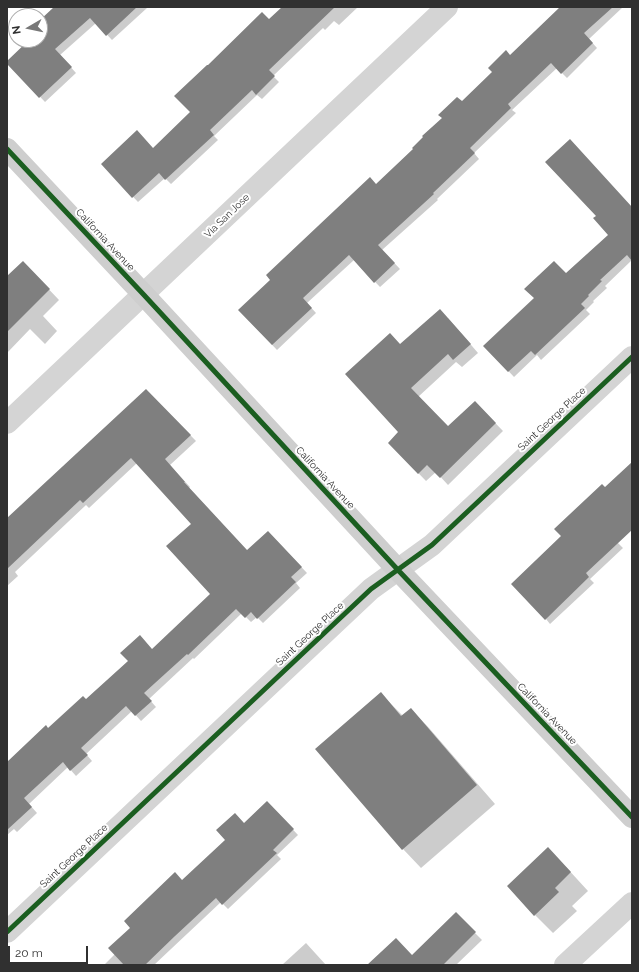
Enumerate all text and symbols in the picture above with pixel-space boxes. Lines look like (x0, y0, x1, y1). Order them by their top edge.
north arrow (8, 8, 48, 48)
text: N (10, 25, 24, 35)
street label: Via San Jose (202, 191, 252, 241)
street label: California Avenue (73, 206, 137, 274)
street label: Saint George Place (516, 385, 588, 453)
street label: California Avenue (293, 444, 357, 512)
street label: Saint George Place (274, 600, 346, 668)
street label: California Avenue (515, 681, 579, 747)
street label: Saint George Place (38, 822, 110, 890)
scale bar (10, 938, 90, 964)
text: 20 m (15, 946, 43, 960)

